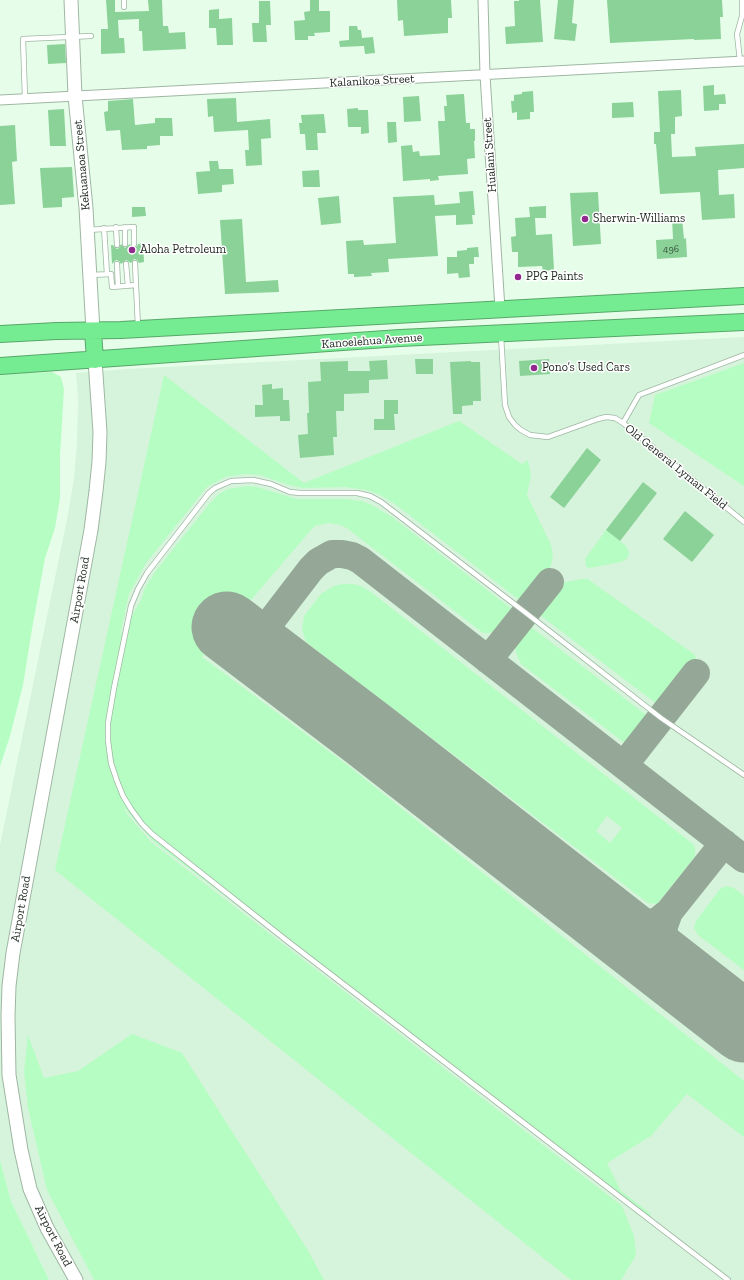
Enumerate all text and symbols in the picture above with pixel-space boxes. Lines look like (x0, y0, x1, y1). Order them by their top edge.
street label: Kalanikoa Street (329, 72, 415, 90)
street label: Hualani Street (480, 117, 500, 193)
street label: Kekuanaoa Street (71, 119, 93, 211)
place label: Sherwin-Williams (593, 212, 685, 226)
marker: Sherwin-Williams (580, 214, 590, 224)
place label: Aloha Petroleum (140, 243, 226, 257)
house number: 496 (663, 243, 679, 255)
marker: Aloha Petroleum (127, 245, 137, 255)
place label: PPG Paints (526, 270, 583, 284)
marker: PPG Paints (513, 272, 523, 282)
street label: Kanoelehua Avenue (321, 330, 423, 352)
place label: Pono’s Used Cars (542, 361, 630, 375)
marker: Pono’s Used Cars (529, 363, 539, 373)
street label: Old General Lyman Field (622, 421, 730, 513)
street label: Airport Road (67, 556, 93, 624)
street label: Airport Road (8, 875, 34, 943)
street label: Airport Road (31, 1203, 75, 1269)

